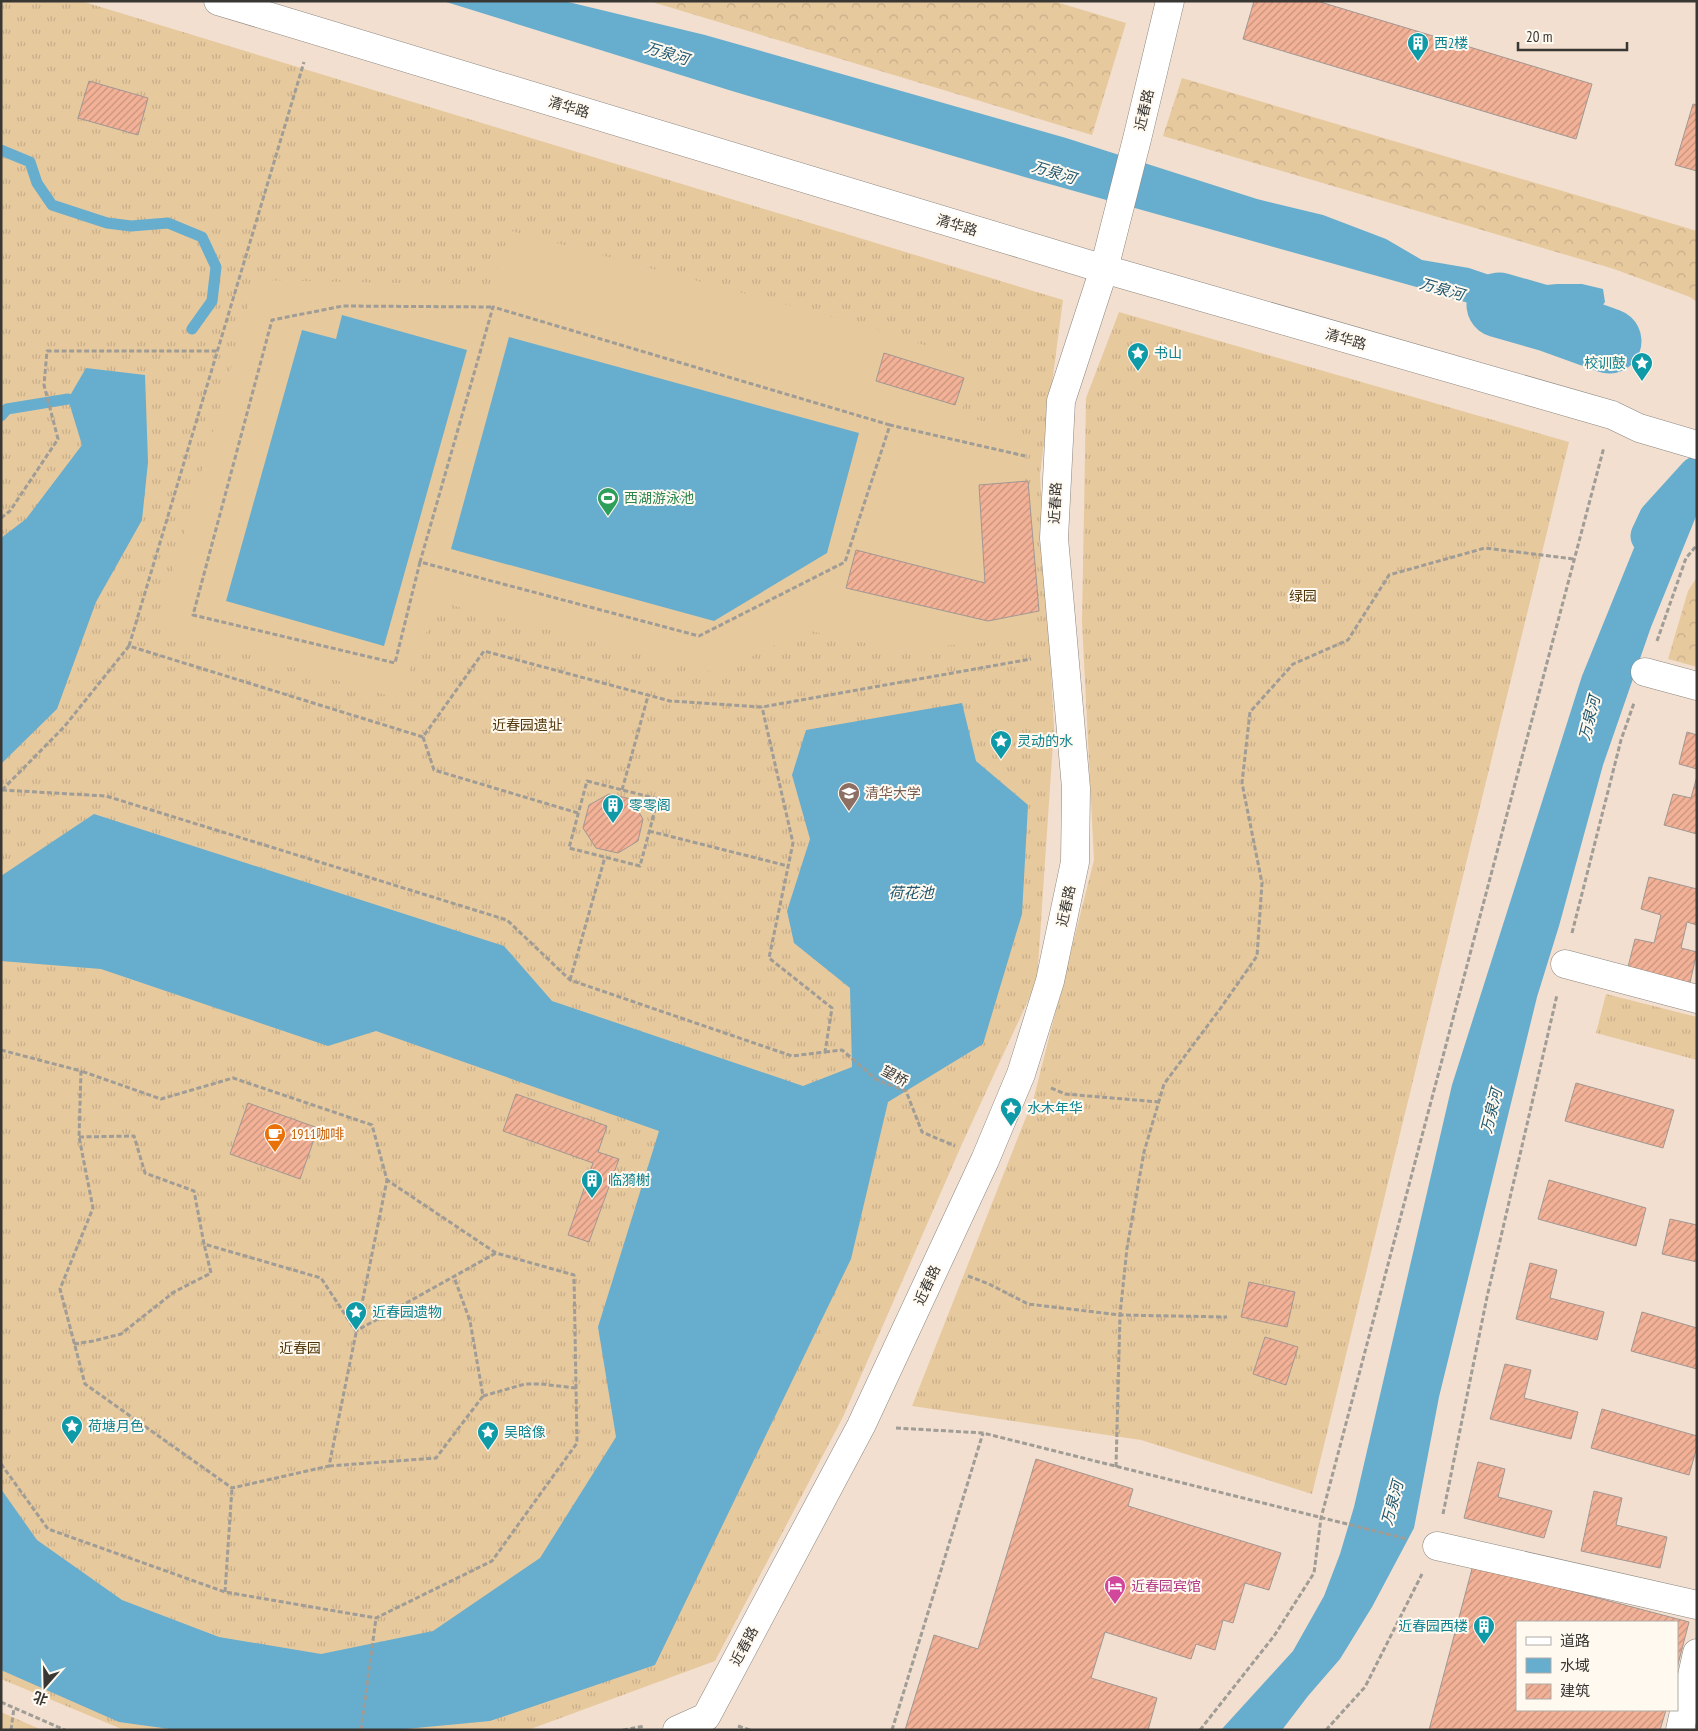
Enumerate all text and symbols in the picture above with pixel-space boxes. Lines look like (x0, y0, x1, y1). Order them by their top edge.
scale bar (1518, 20, 1627, 52)
text: 20 m (1526, 27, 1552, 46)
building icon: 西2楼 (1406, 31, 1430, 62)
place label: 西2楼 (1434, 34, 1468, 52)
water label: 万泉河 (643, 37, 694, 70)
street label: 近春路 (1131, 88, 1157, 132)
street label: 清华路 (546, 92, 592, 122)
water label: 万泉河 (1030, 156, 1081, 189)
street label: 清华路 (934, 210, 980, 240)
water label: 万泉河 (1418, 274, 1469, 305)
street label: 清华路 (1323, 325, 1369, 353)
place icon: 书山 (1126, 341, 1150, 372)
place label: 书山 (1154, 344, 1182, 362)
place icon: 校训鼓 (1630, 351, 1654, 382)
place label: 校训鼓 (1584, 354, 1626, 372)
street label: 近春路 (1045, 482, 1065, 524)
sports icon: 西湖游泳池 (596, 486, 620, 517)
place label: 西湖游泳池 (624, 489, 694, 507)
park label: 绿园 (1289, 587, 1317, 605)
water label: 万泉河 (1574, 691, 1604, 742)
park label: 近春园遗址 (492, 716, 562, 734)
place icon: 灵动的水 (989, 729, 1013, 760)
place label: 灵动的水 (1017, 732, 1073, 750)
school or university icon: 清华大学 (837, 781, 861, 812)
place label: 清华大学 (865, 784, 921, 802)
building icon: 零零阁 (601, 793, 625, 824)
place label: 零零阁 (629, 796, 671, 814)
water label: 荷花池 (888, 883, 935, 902)
street label: 近春路 (1053, 884, 1079, 928)
street label: 望桥 (878, 1061, 912, 1091)
water label: 万泉河 (1476, 1084, 1506, 1135)
place icon: 水木年华 (999, 1096, 1023, 1127)
place label: 水木年华 (1027, 1099, 1083, 1117)
cafe icon: 1911咖啡 (263, 1122, 287, 1153)
place label: 1911咖啡 (291, 1125, 344, 1143)
building icon: 临漪榭 (580, 1168, 604, 1199)
place label: 临漪榭 (608, 1171, 650, 1189)
street label: 近春路 (910, 1262, 944, 1308)
place icon: 近春园遗物 (344, 1300, 368, 1331)
place label: 近春园遗物 (372, 1303, 442, 1321)
park label: 近春园 (279, 1339, 321, 1357)
place icon: 荷塘月色 (60, 1414, 84, 1445)
place label: 荷塘月色 (88, 1417, 144, 1435)
place icon: 吴晗像 (476, 1420, 500, 1451)
place label: 吴晗像 (504, 1423, 546, 1441)
water label: 万泉河 (1377, 1476, 1408, 1527)
hotel icon: 近春园宾馆 (1103, 1574, 1127, 1605)
place label: 近春园宾馆 (1131, 1577, 1201, 1595)
building icon: 近春园西楼 (1472, 1614, 1496, 1645)
place label: 近春园西楼 (1398, 1617, 1468, 1635)
legend (1516, 1621, 1678, 1711)
street label: 近春路 (726, 1623, 762, 1669)
text: 道路 (1560, 1631, 1590, 1650)
text: 水域 (1560, 1656, 1590, 1675)
north arrow (20, 1661, 70, 1711)
text: 建筑 (1560, 1681, 1590, 1700)
text: 北 (31, 1687, 50, 1709)

